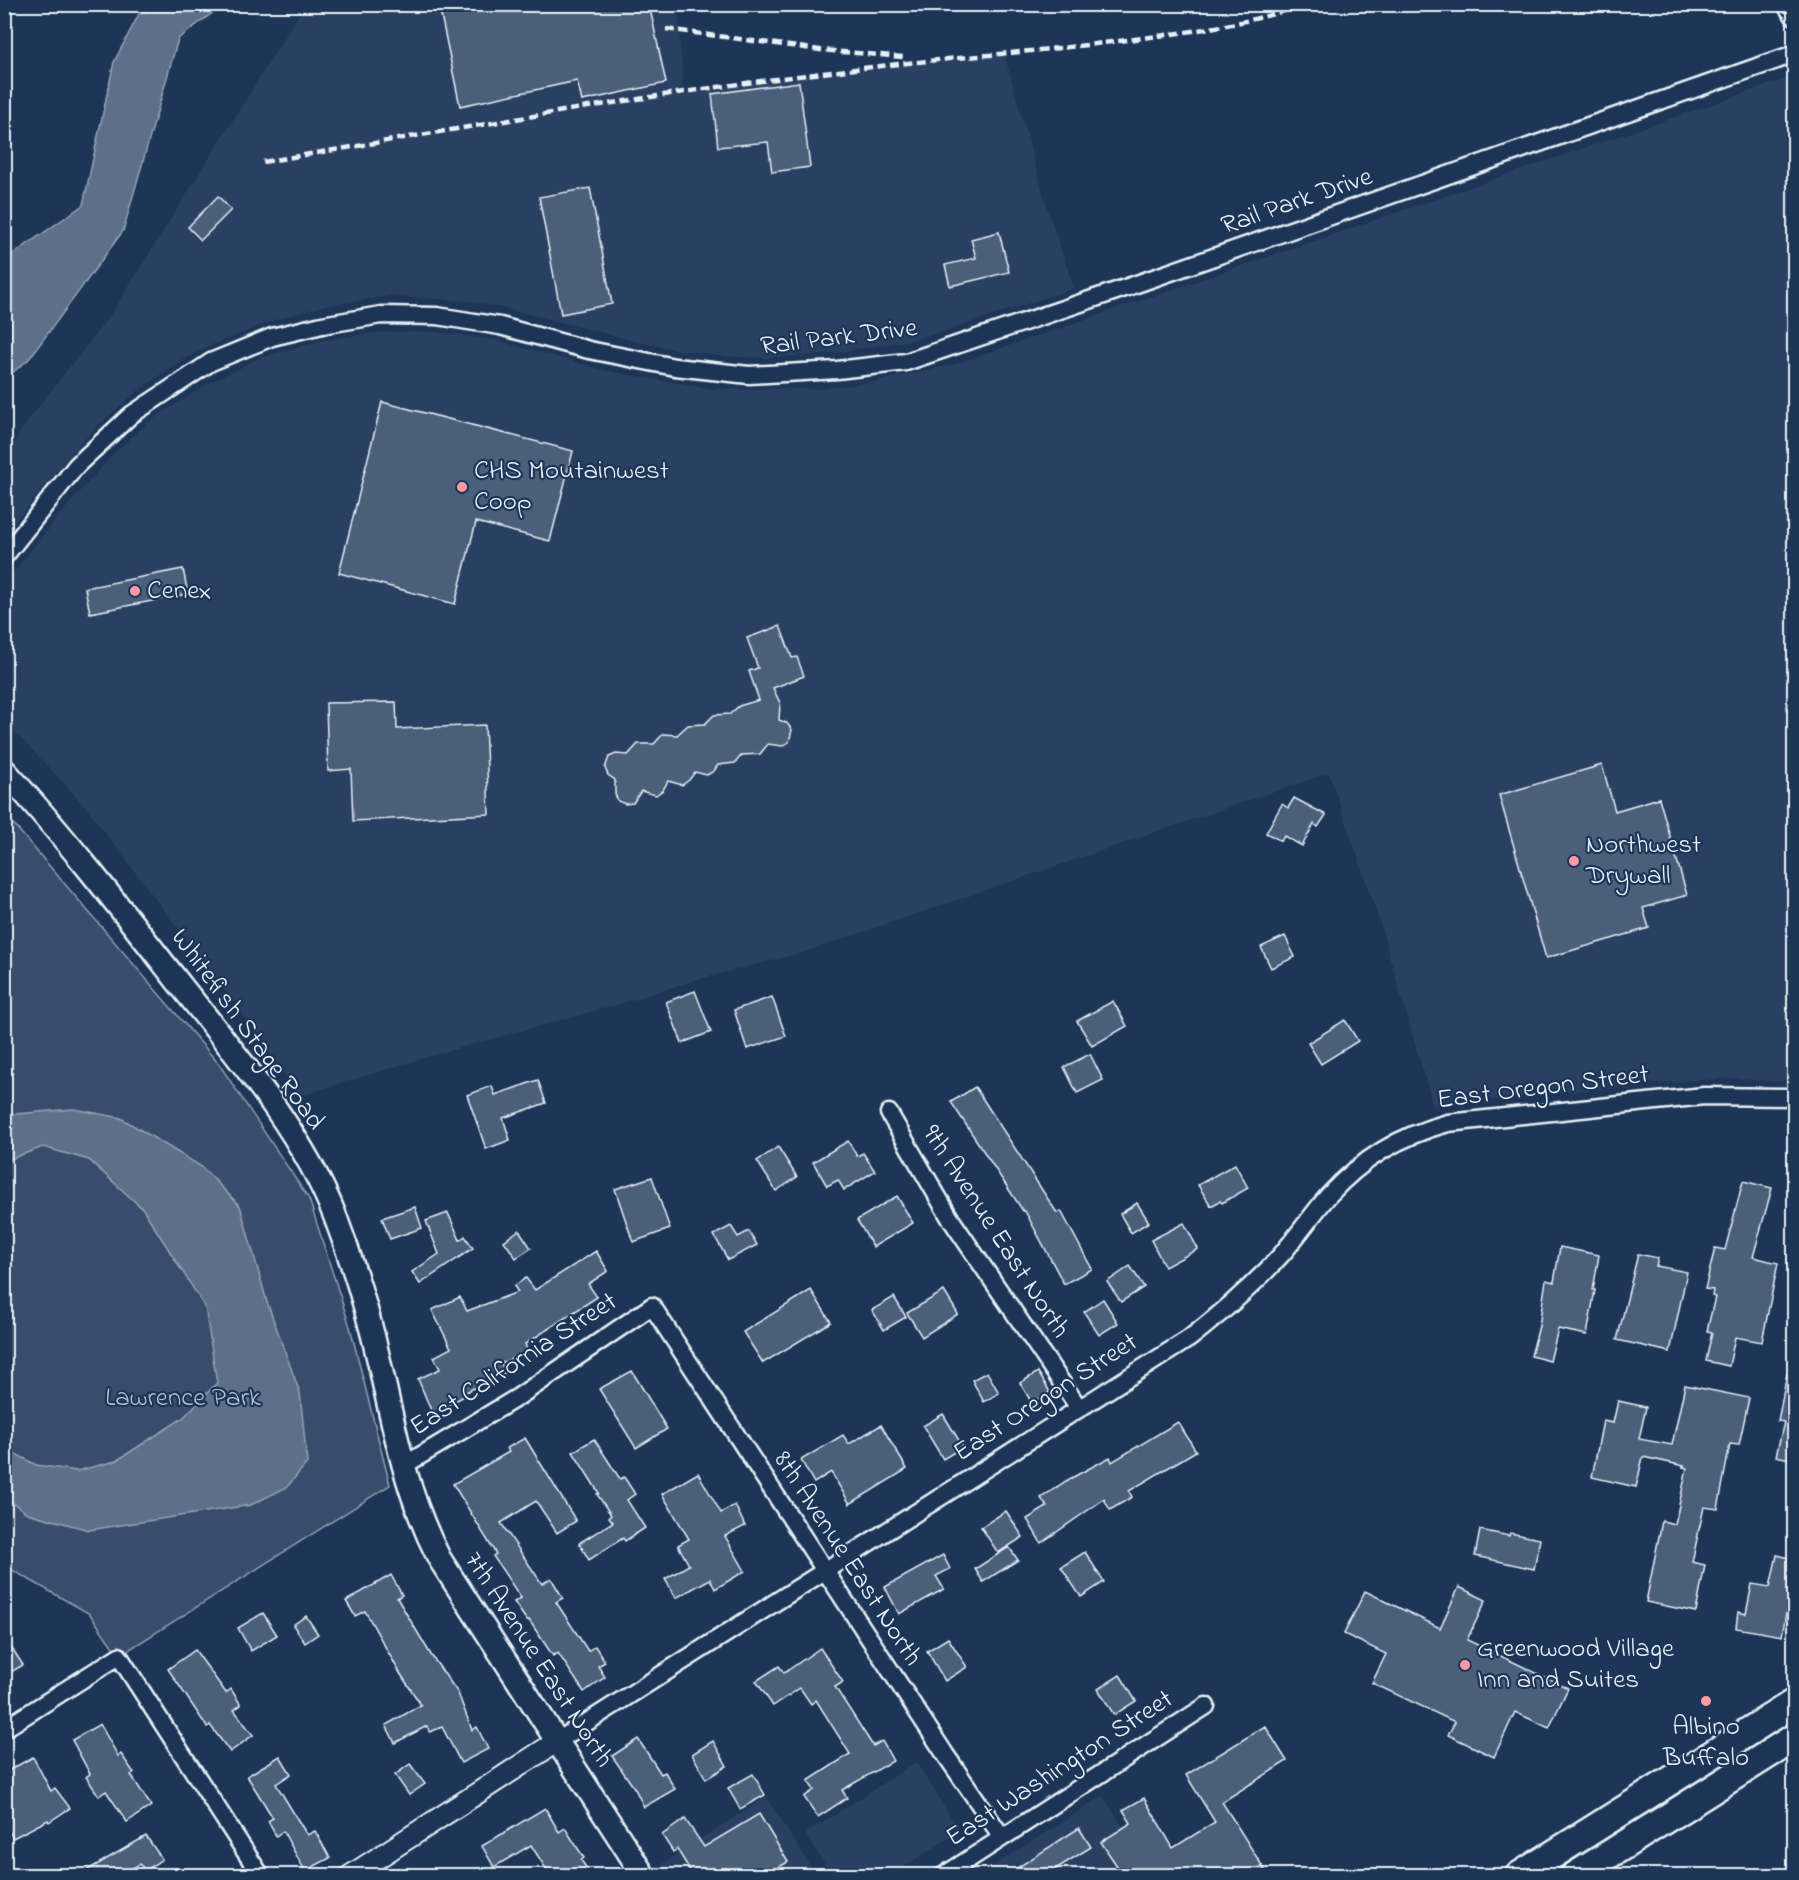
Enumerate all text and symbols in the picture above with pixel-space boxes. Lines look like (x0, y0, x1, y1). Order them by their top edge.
street label: Rail Park Drive (1216, 158, 1379, 246)
street label: Rail Park Drive (758, 309, 920, 367)
place label: CHS Moutainwest Coop (474, 452, 669, 522)
marker: CHS Moutainwest Coop (455, 480, 469, 494)
place label: Cenex (147, 572, 211, 611)
marker: Cenex (128, 584, 142, 598)
place label: Northwest Drywall (1585, 826, 1701, 896)
marker: Northwest Drywall (1567, 854, 1581, 868)
street label: Whitefish Stage Road (160, 921, 334, 1139)
street label: East Oregon Street (1435, 1056, 1651, 1120)
street label: 9th Avenue East North (911, 1118, 1079, 1346)
street label: East California Street (403, 1283, 625, 1447)
street label: East Oregon Street (946, 1324, 1146, 1472)
park label: Lawrence Park (105, 1379, 261, 1418)
street label: 8th Avenue East North (763, 1444, 931, 1674)
street label: 7th Avenue East North (453, 1544, 623, 1776)
place label: Greenwood Village Inn and Suites (1477, 1630, 1675, 1700)
marker: Greenwood Village Inn and Suites (1458, 1658, 1472, 1672)
street label: East Washington Street (939, 1681, 1181, 1857)
marker: Albino Buffalo (1699, 1694, 1713, 1708)
place label: Albino Buffalo (1662, 1708, 1749, 1778)

